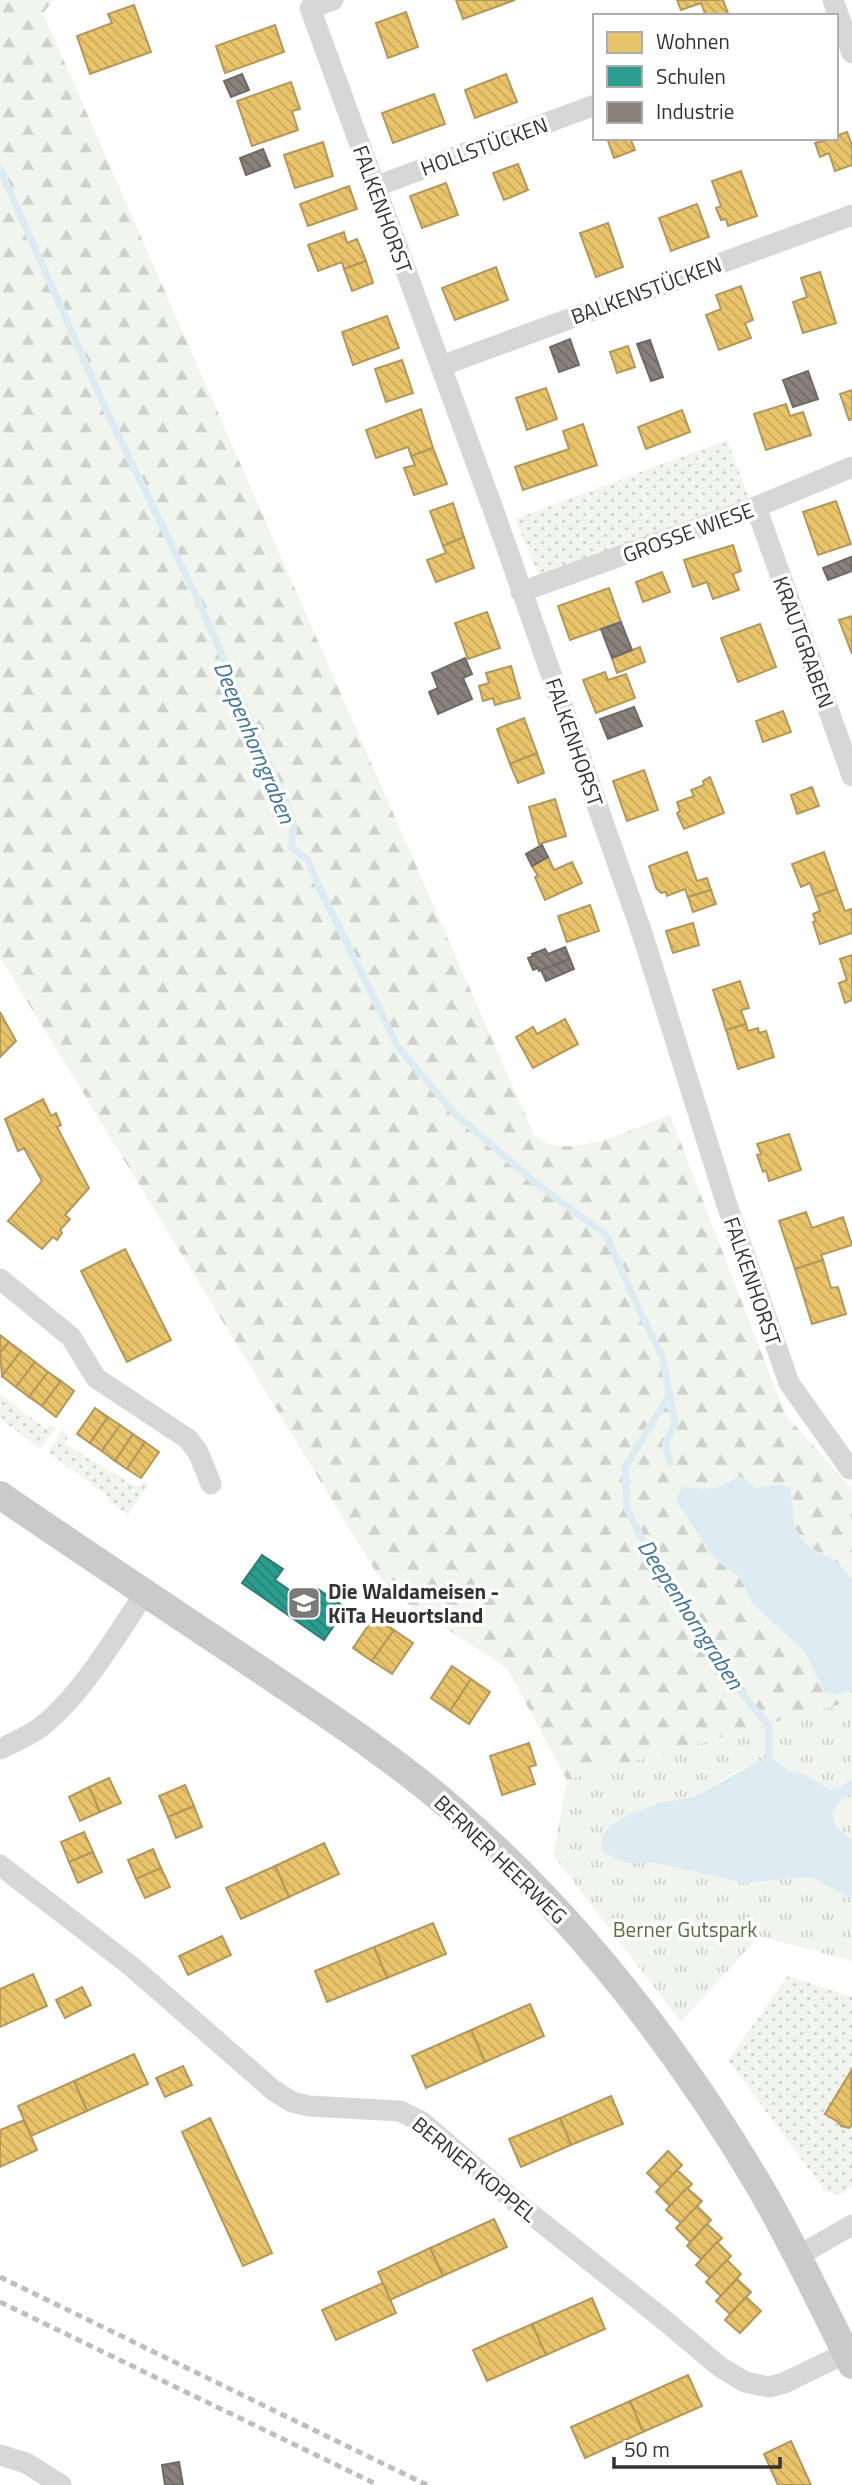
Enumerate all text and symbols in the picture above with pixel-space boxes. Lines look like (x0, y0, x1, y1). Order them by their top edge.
legend (593, 14, 838, 140)
text: Wohnen (656, 25, 730, 57)
text: Schulen (656, 60, 726, 92)
text: Industrie (656, 95, 734, 127)
street label: HOLLSTÜCKEN (416, 108, 552, 184)
street label: FALKENHORST (345, 141, 421, 277)
street label: BALKENSTÜCKEN (566, 248, 726, 332)
street label: GROSSE WIESE (618, 494, 758, 570)
street label: KRAUTGRABEN (765, 572, 843, 712)
water label: Deepenhorngraben (205, 655, 305, 829)
street label: FALKENHORST (538, 673, 612, 811)
street label: FALKENHORST (716, 1212, 790, 1350)
water label: Deepenhorngraben (629, 1532, 753, 1697)
place label: Die Waldameisen - KiTa Heuortsland (328, 1575, 499, 1631)
school or university icon: Die Waldameisen - KiTa Heuortsland (285, 1584, 323, 1622)
street label: BERNER HEERWEG (427, 1787, 575, 1931)
park label: Berner Gutspark (613, 1913, 757, 1945)
street label: BERNER KOPPEL (406, 2108, 544, 2230)
scale bar (614, 2426, 780, 2470)
text: 50 m (624, 2433, 670, 2465)

